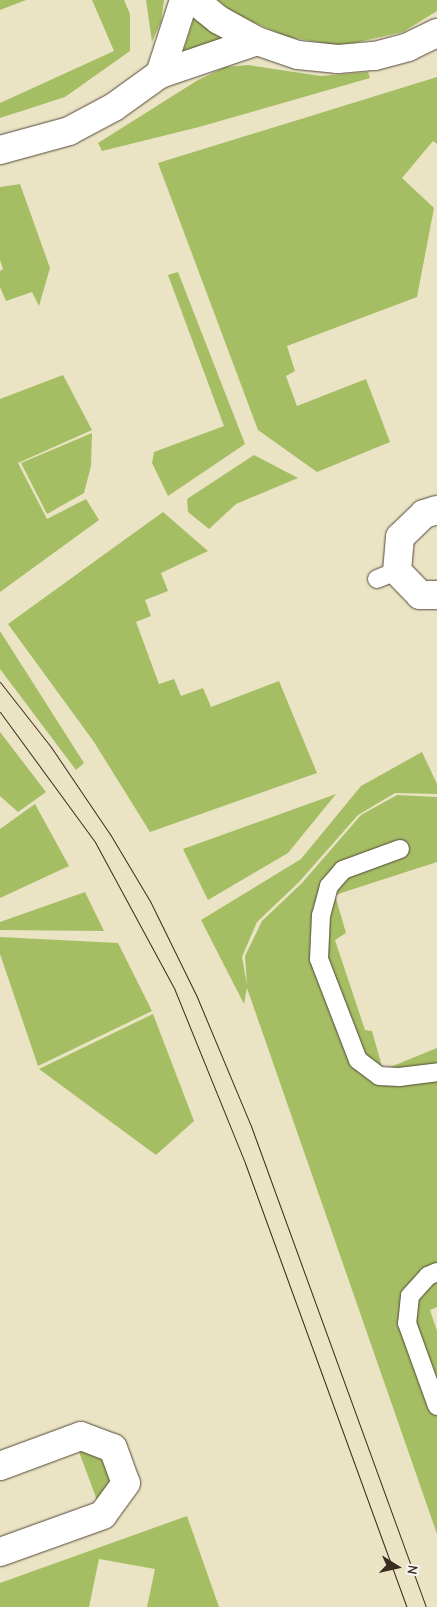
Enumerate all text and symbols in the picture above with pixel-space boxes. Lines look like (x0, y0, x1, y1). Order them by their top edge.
north arrow (372, 1542, 422, 1592)
text: N (403, 1564, 421, 1576)

